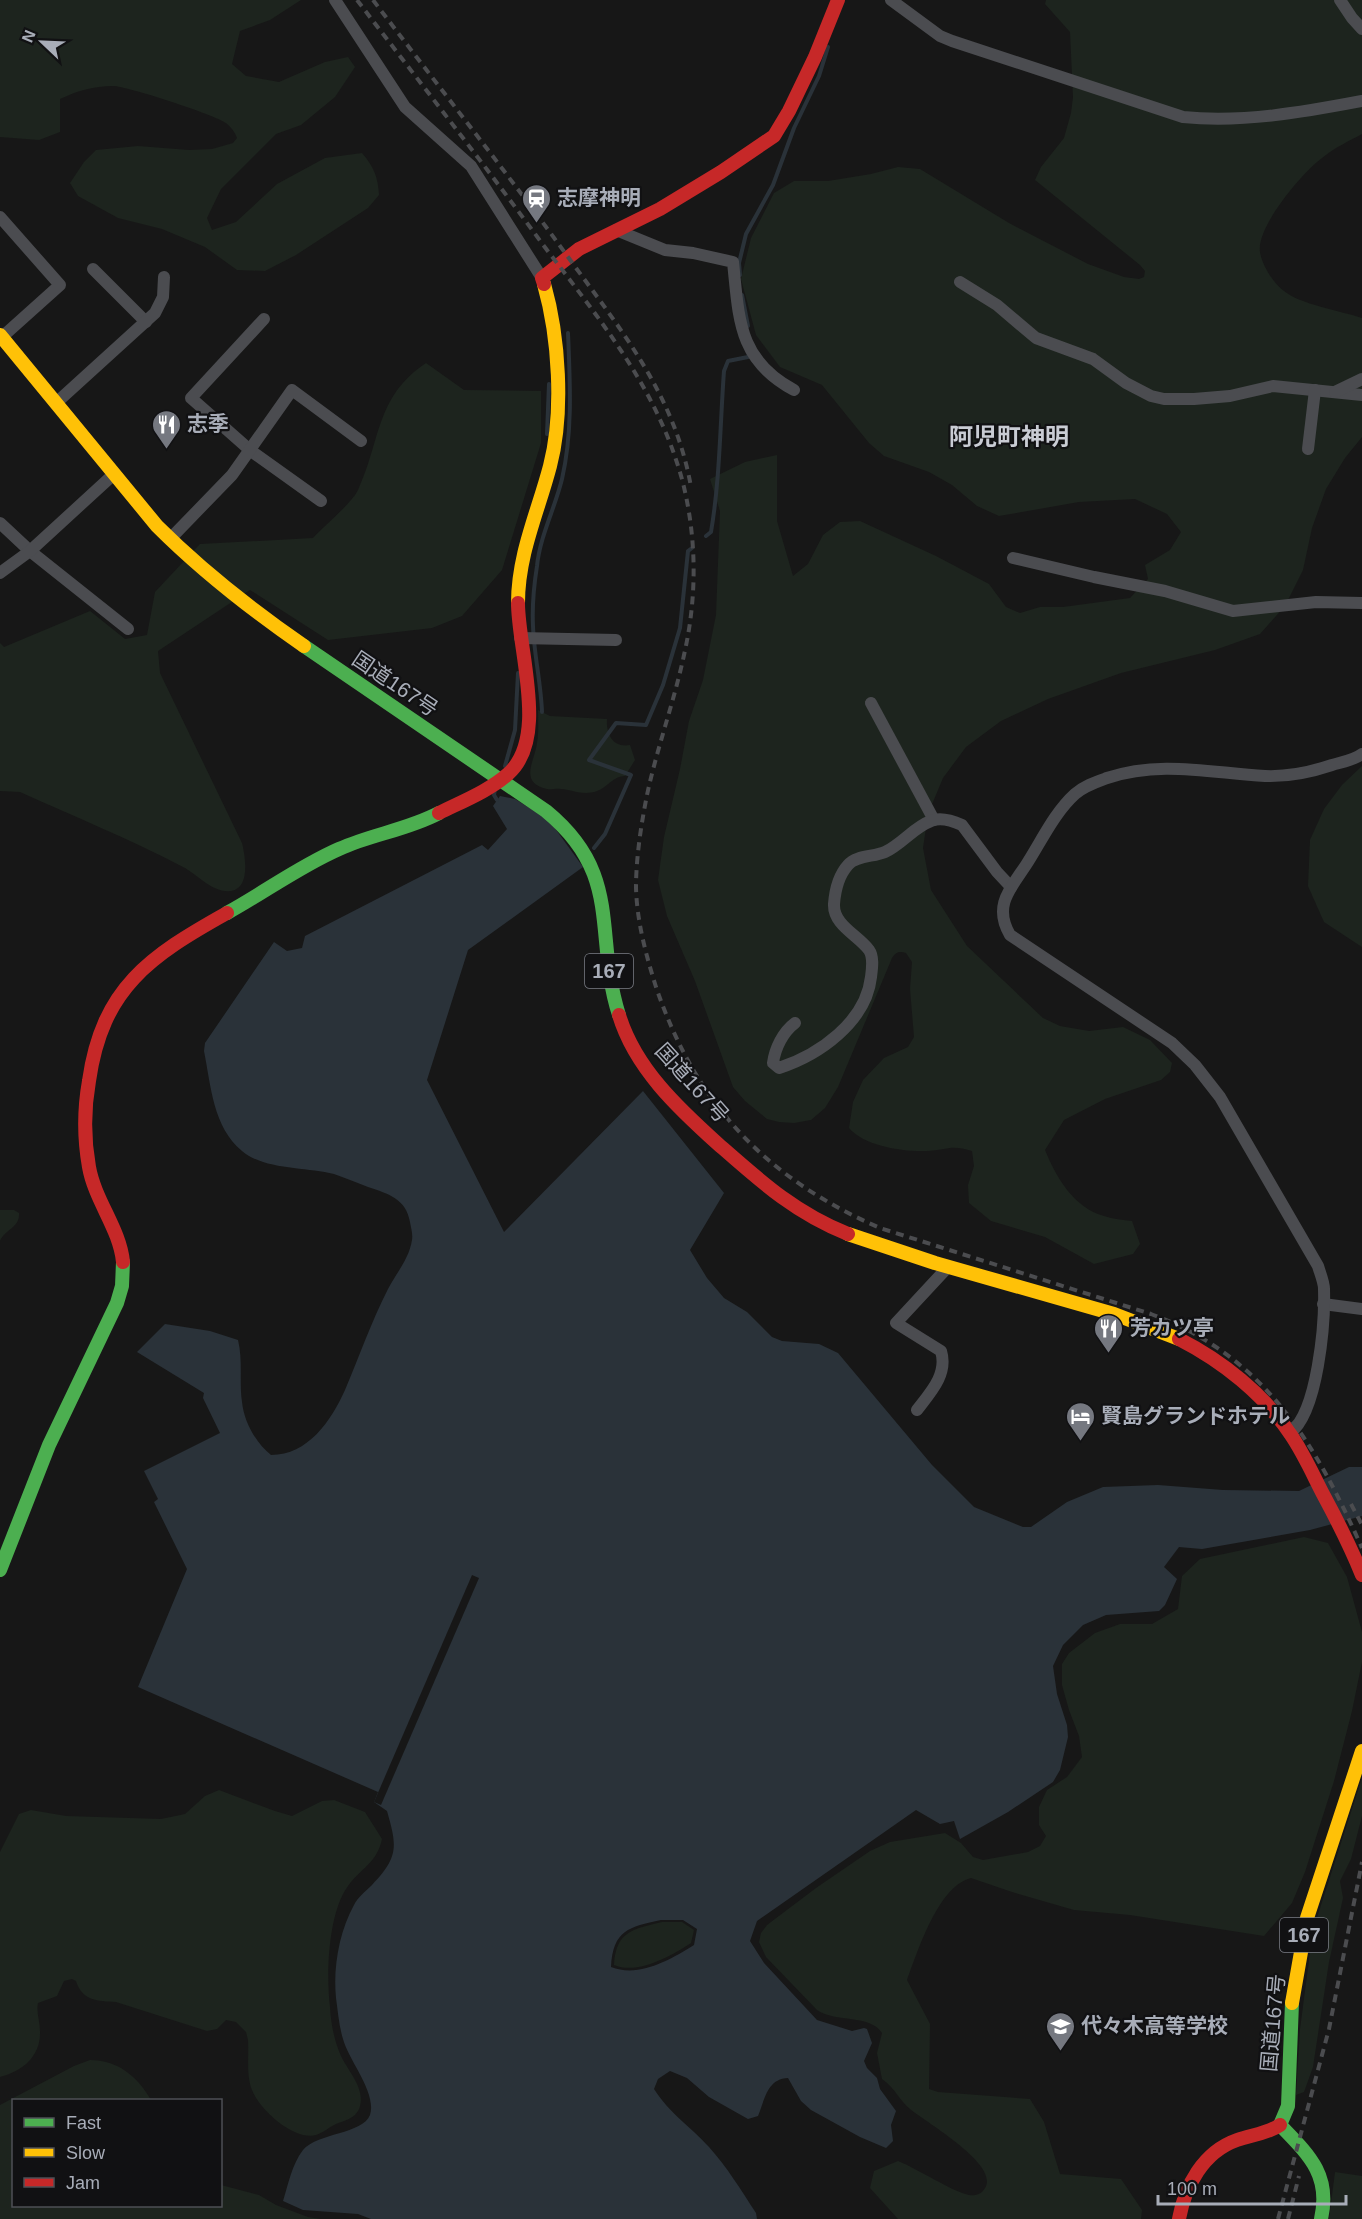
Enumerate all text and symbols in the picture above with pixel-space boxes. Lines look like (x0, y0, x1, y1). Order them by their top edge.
north arrow (12, 12, 72, 72)
text: N (19, 28, 39, 45)
station icon: 志摩神明 (520, 182, 552, 224)
place label: 志摩神明 (557, 186, 641, 209)
restaurant icon: 志季 (150, 408, 182, 450)
place label: 志季 (187, 412, 229, 435)
district label: 阿児町神明 (949, 423, 1069, 450)
street label: 国道167号 (348, 647, 442, 721)
road number: 167 (585, 954, 633, 988)
street label: 国道167号 (651, 1039, 734, 1127)
restaurant icon: 芳カツ亭 (1093, 1312, 1125, 1354)
place label: 芳カツ亭 (1130, 1316, 1214, 1339)
hotel icon: 賢島グランドホテル (1064, 1400, 1096, 1442)
place label: 賢島グランドホテル (1101, 1404, 1290, 1427)
road number: 167 (1280, 1918, 1328, 1952)
street label: 国道167号 (1257, 1973, 1288, 2073)
school or university icon: 代々木高等学校 (1044, 2010, 1076, 2052)
place label: 代々木高等学校 (1081, 2014, 1228, 2037)
legend (12, 2099, 222, 2207)
text: Fast (66, 2113, 101, 2133)
text: Slow (66, 2143, 106, 2163)
scale bar (1158, 2168, 1346, 2206)
text: Jam (66, 2173, 100, 2193)
text: 100 m (1167, 2179, 1217, 2199)

